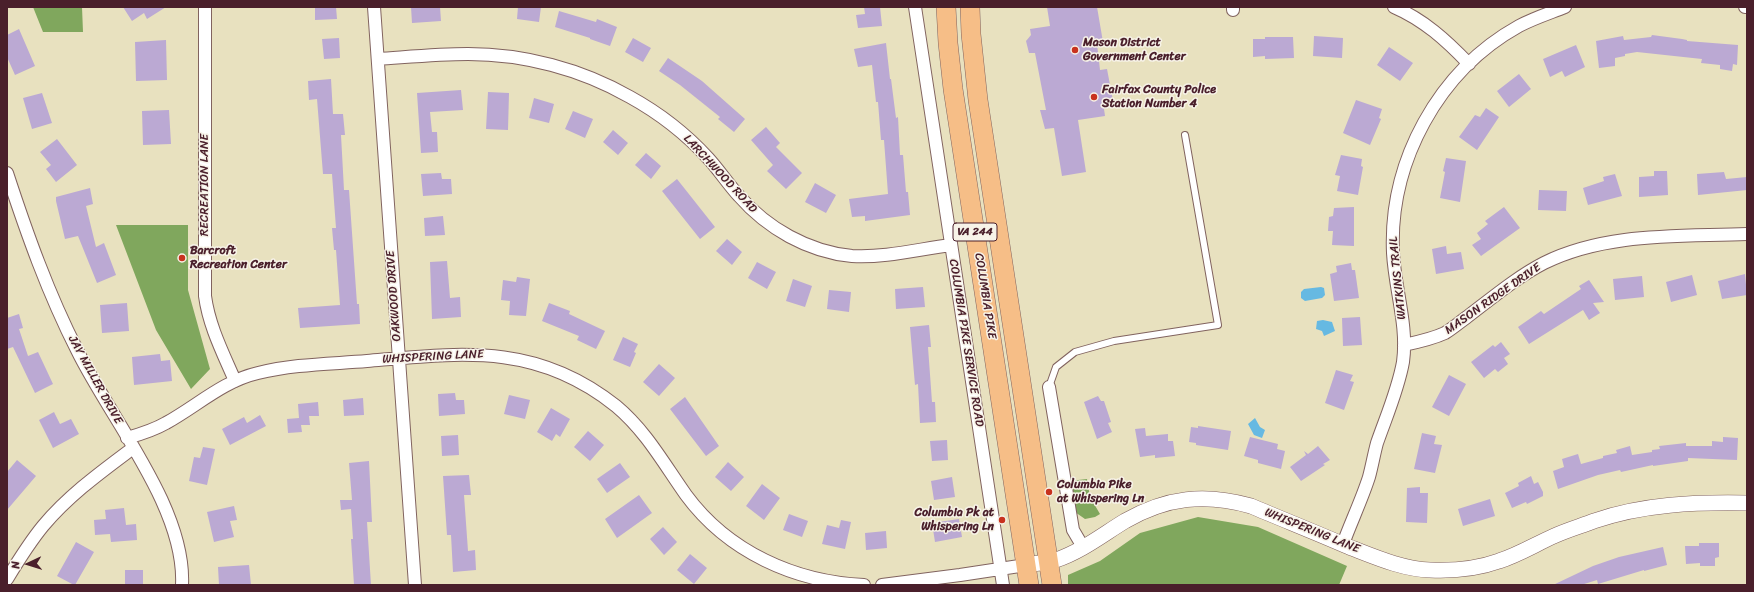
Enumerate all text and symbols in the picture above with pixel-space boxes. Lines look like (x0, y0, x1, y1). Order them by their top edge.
place label: Mason District Government Center (1083, 36, 1186, 64)
marker: Mason District Government Center (1070, 45, 1080, 55)
place label: Fairfax County Police Station Number 4 (1102, 83, 1216, 111)
marker: Fairfax County Police Station Number 4 (1089, 92, 1099, 102)
street label: LARCHWOOD ROAD (680, 132, 760, 216)
street label: RECREATION LANE (198, 134, 212, 236)
road number: VA 244 (953, 223, 997, 241)
street label: WATKINS TRAIL (1386, 236, 1410, 320)
place label: Barcroft Recreation Center (190, 244, 287, 272)
street label: OAKWOOD DRIVE (384, 250, 404, 342)
street label: COLUMBIA PIKE (971, 252, 999, 340)
marker: Barcroft Recreation Center (177, 253, 187, 263)
street label: COLUMBIA PIKE SERVICE ROAD (946, 258, 986, 428)
street label: MASON RIDGE DRIVE (1442, 260, 1544, 338)
street label: JAY MILLER DRIVE (65, 333, 125, 427)
street label: WHISPERING LANE (382, 347, 484, 367)
place label: Columbia Pike at Whispering Ln (1057, 478, 1144, 506)
marker: Columbia Pike at Whispering Ln (1044, 487, 1054, 497)
street label: WHISPERING LANE (1262, 505, 1362, 557)
place label: Columbia Pk at Whispering Ln (914, 506, 994, 534)
marker: Columbia Pk at Whispering Ln (997, 515, 1007, 525)
north arrow (8, 544, 48, 584)
text: N (6, 560, 25, 569)

